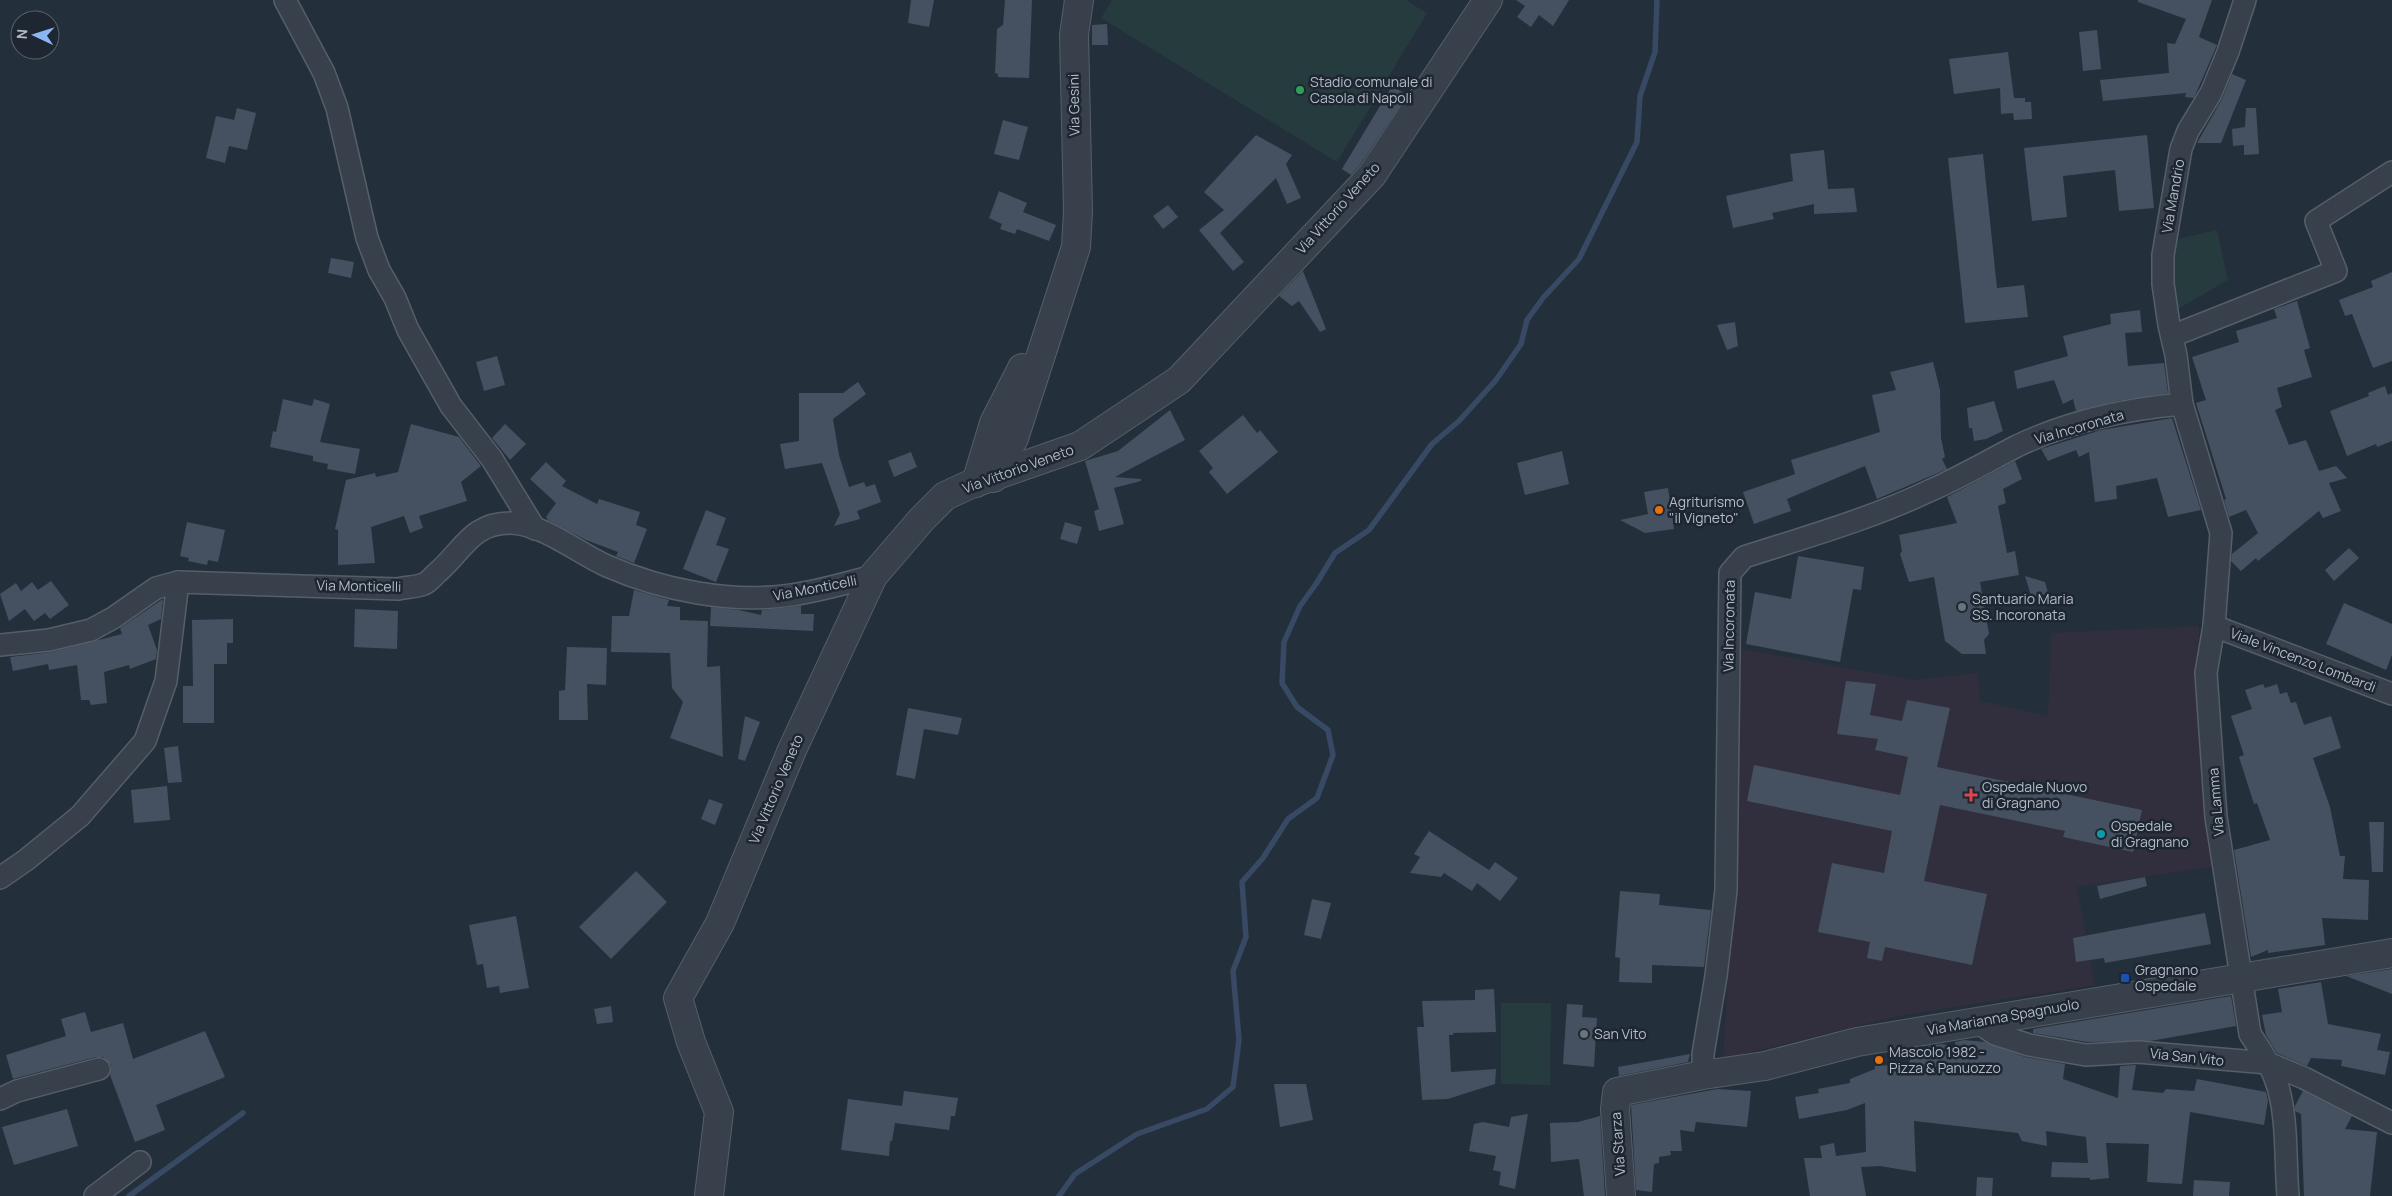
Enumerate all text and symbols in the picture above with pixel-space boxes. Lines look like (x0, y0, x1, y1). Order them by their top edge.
north arrow (10, 10, 60, 60)
text: N (12, 28, 31, 40)
place label: Stadio comunale di Casola di Napoli (1310, 72, 1433, 107)
street label: Via Gesini (1063, 74, 1084, 136)
marker: Stadio comunale di Casola di Napoli (1294, 84, 1306, 96)
street label: Via Mandrio (2157, 157, 2188, 234)
street label: Via Vittorio Veneto (1291, 158, 1384, 258)
street label: Via Incoronata (2032, 405, 2126, 448)
street label: Via Vittorio Veneto (960, 440, 1076, 497)
place label: Agriturismo "il Vigneto" (1669, 492, 1744, 527)
marker: Agriturismo "il Vigneto" (1653, 504, 1665, 516)
street label: Via Monticelli (771, 570, 858, 605)
street label: Via Monticelli (316, 575, 402, 596)
street label: Via Incoronata (1718, 580, 1739, 672)
place label: Santuario Maria SS. Incoronata (1972, 589, 2073, 624)
marker: Santuario Maria SS. Incoronata (1956, 601, 1968, 613)
street label: Viale Vincenzo Lombardi (2228, 623, 2379, 696)
street label: Via Vittorio Veneto (744, 731, 807, 846)
street label: Via Lamma (2203, 767, 2228, 837)
place label: Ospedale Nuovo di Gragnano (1982, 777, 2087, 812)
marker: Ospedale Nuovo di Gragnano (1964, 788, 1978, 802)
place label: Ospedale di Gragnano (2111, 816, 2189, 851)
marker: Ospedale di Gragnano (2095, 828, 2107, 840)
place label: Gragnano Ospedale (2135, 960, 2198, 995)
marker: Gragnano Ospedale (2119, 972, 2131, 984)
street label: Via Marianna Spagnuolo (1925, 994, 2081, 1039)
place label: San Vito (1594, 1024, 1647, 1043)
marker: San Vito (1578, 1028, 1590, 1040)
place label: Mascolo 1982 - Pizza & Panuozzo (1889, 1042, 2001, 1077)
street label: Via San Vito (2149, 1043, 2225, 1070)
marker: Mascolo 1982 - Pizza & Panuozzo (1873, 1054, 1885, 1066)
street label: Via Starza (1606, 1112, 1629, 1177)

